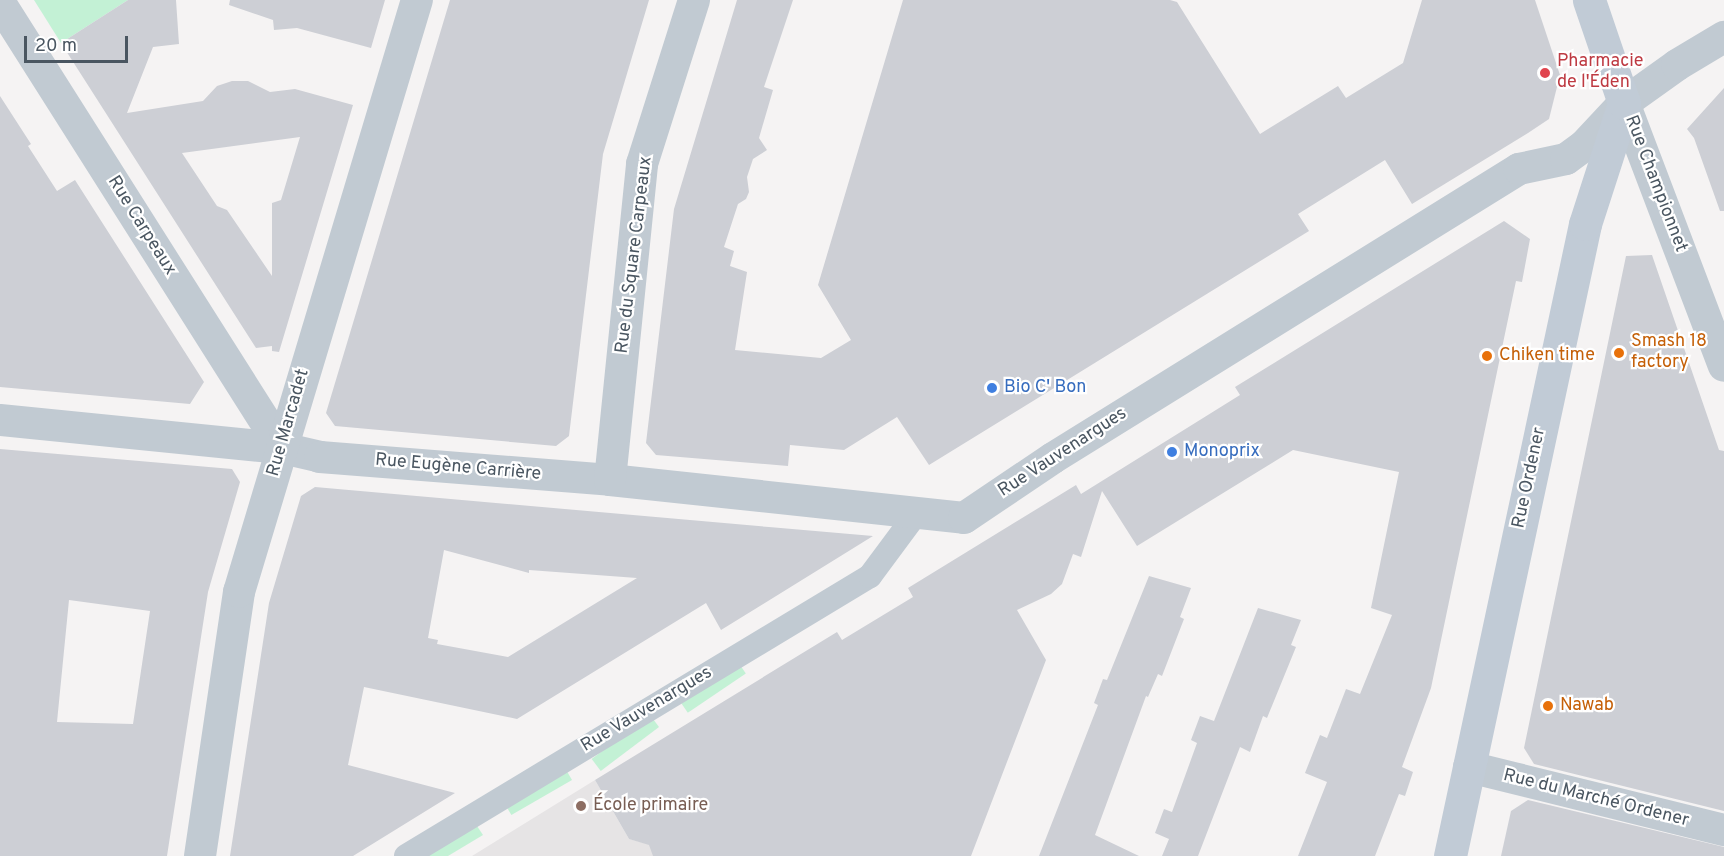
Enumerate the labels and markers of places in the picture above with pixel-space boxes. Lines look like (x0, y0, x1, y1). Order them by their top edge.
place label: Pharmacie de l'Éden (1557, 52, 1644, 94)
marker: Pharmacie de l'Éden (1538, 66, 1552, 80)
place label: Smash 18 factory (1631, 332, 1707, 374)
place label: Chiken time (1499, 345, 1595, 367)
marker: Smash 18 factory (1612, 346, 1626, 360)
marker: Chiken time (1480, 349, 1494, 363)
place label: Bio C' Bon (1004, 377, 1086, 399)
marker: Bio C' Bon (985, 381, 999, 395)
place label: Monoprix (1184, 441, 1260, 463)
marker: Monoprix (1165, 445, 1179, 459)
place label: Nawab (1560, 695, 1614, 717)
marker: Nawab (1541, 699, 1555, 713)
place label: École primaire (593, 795, 708, 817)
marker: École primaire (574, 799, 588, 813)

